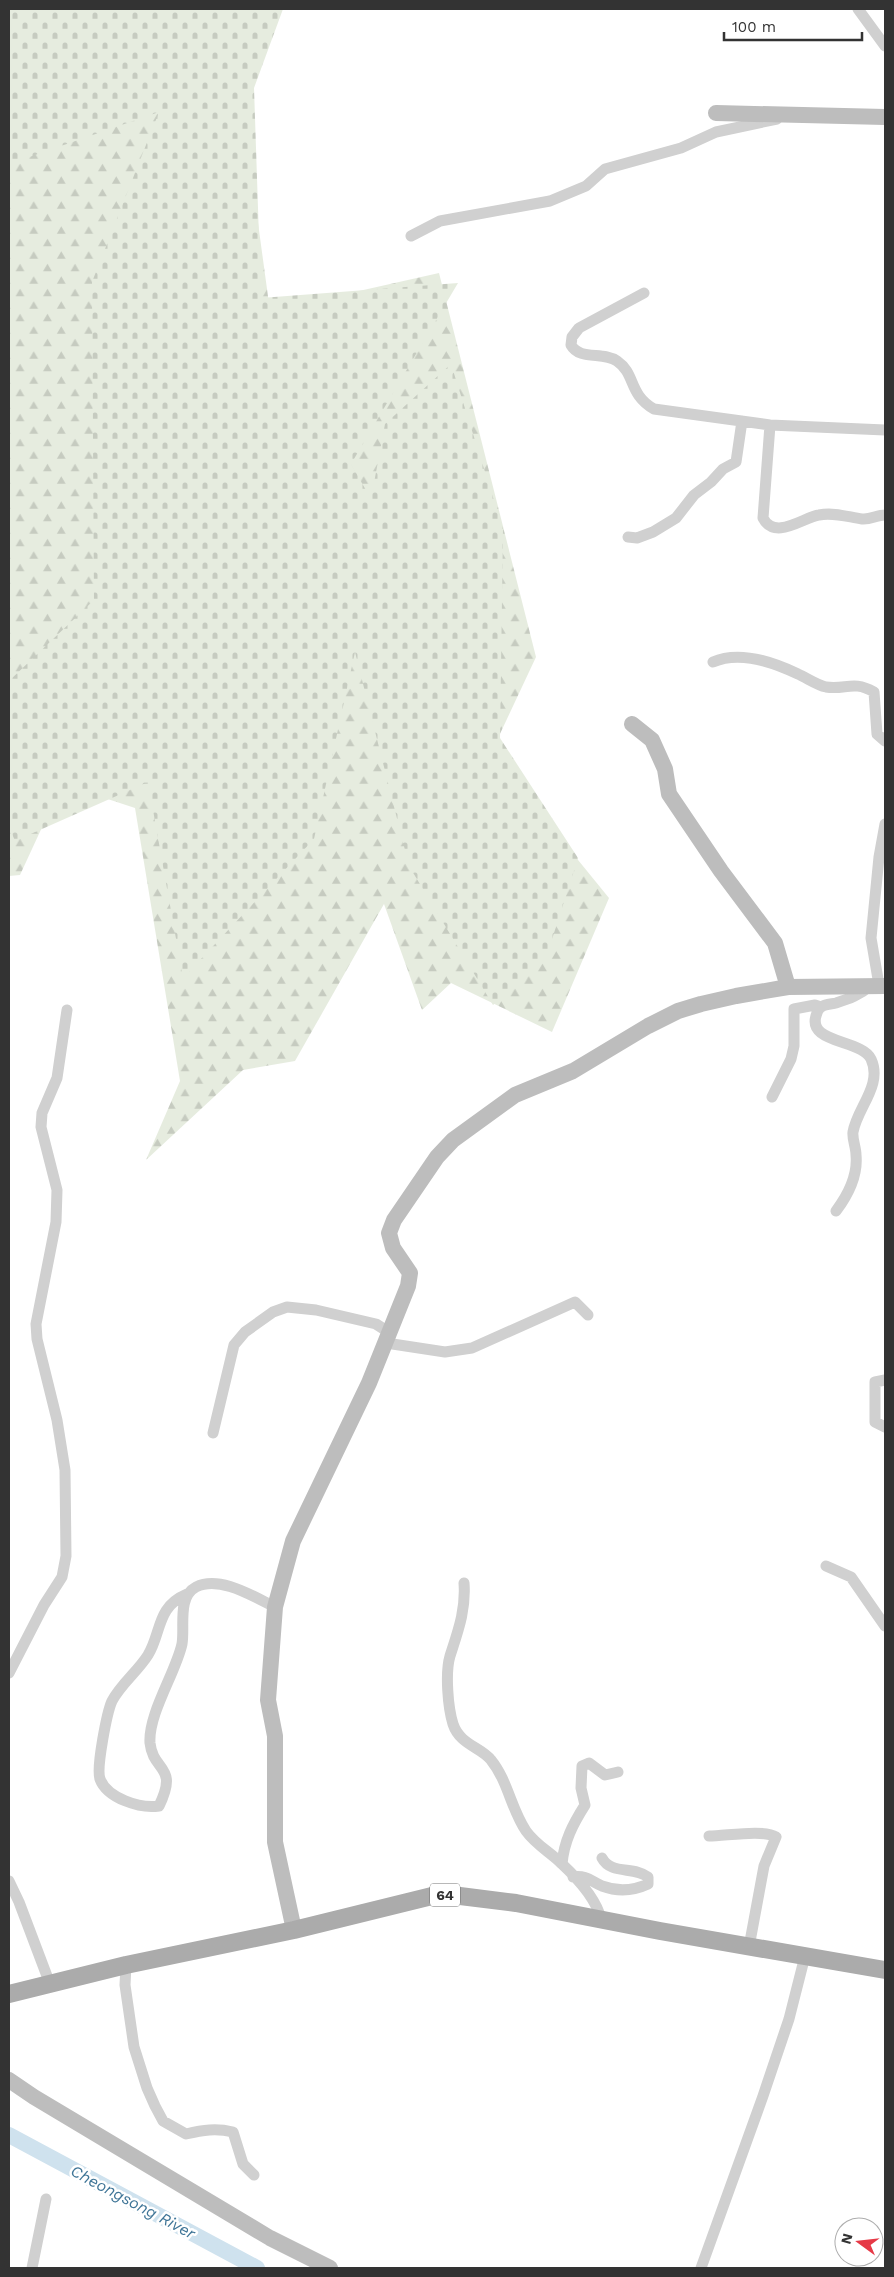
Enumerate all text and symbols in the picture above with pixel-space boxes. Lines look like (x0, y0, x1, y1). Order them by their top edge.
scale bar (724, 10, 862, 42)
text: 100 m (732, 18, 776, 36)
road number: 64 (430, 1884, 460, 1906)
water label: Cheongsong River (67, 2161, 199, 2243)
north arrow (834, 2217, 884, 2267)
text: N (837, 2232, 856, 2246)

